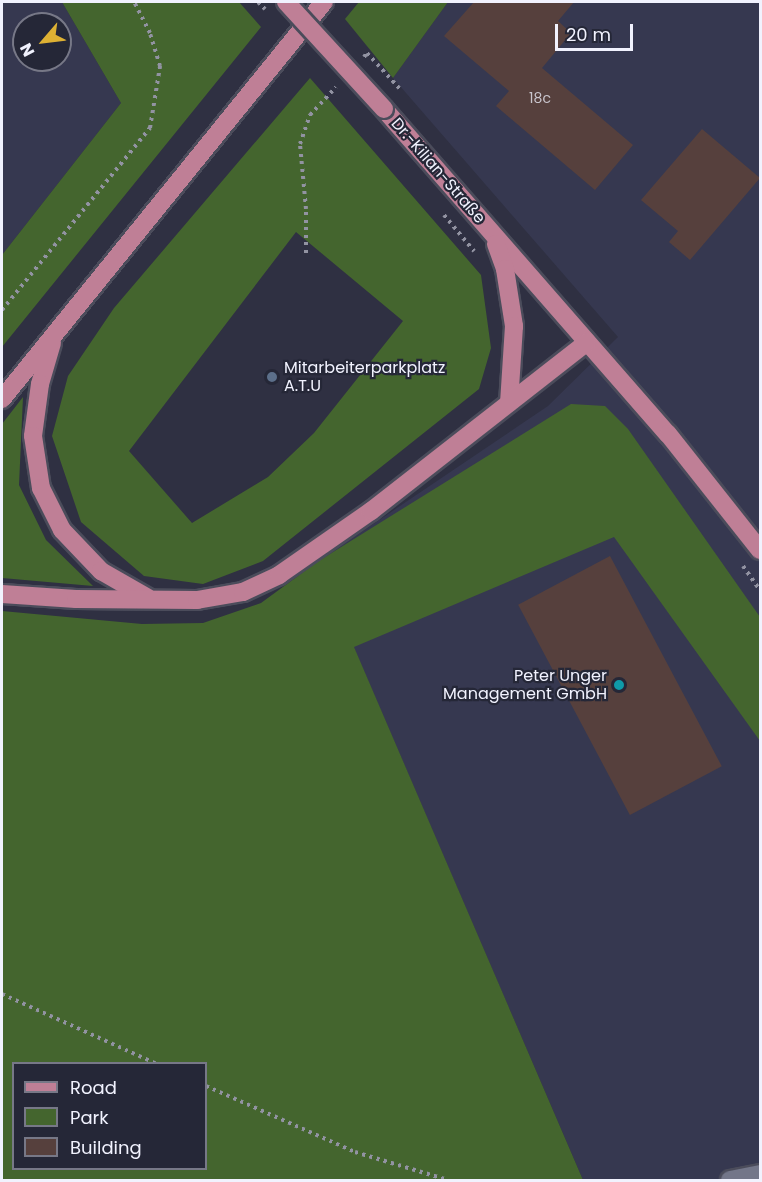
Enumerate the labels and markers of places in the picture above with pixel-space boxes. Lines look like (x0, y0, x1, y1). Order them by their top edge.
place label: Mitarbeiterparkplatz A.T.U (284, 358, 445, 396)
marker: Mitarbeiterparkplatz A.T.U (265, 370, 279, 384)
place label: Peter Unger Management GmbH (443, 666, 607, 704)
marker: Peter Unger Management GmbH (612, 678, 626, 692)

